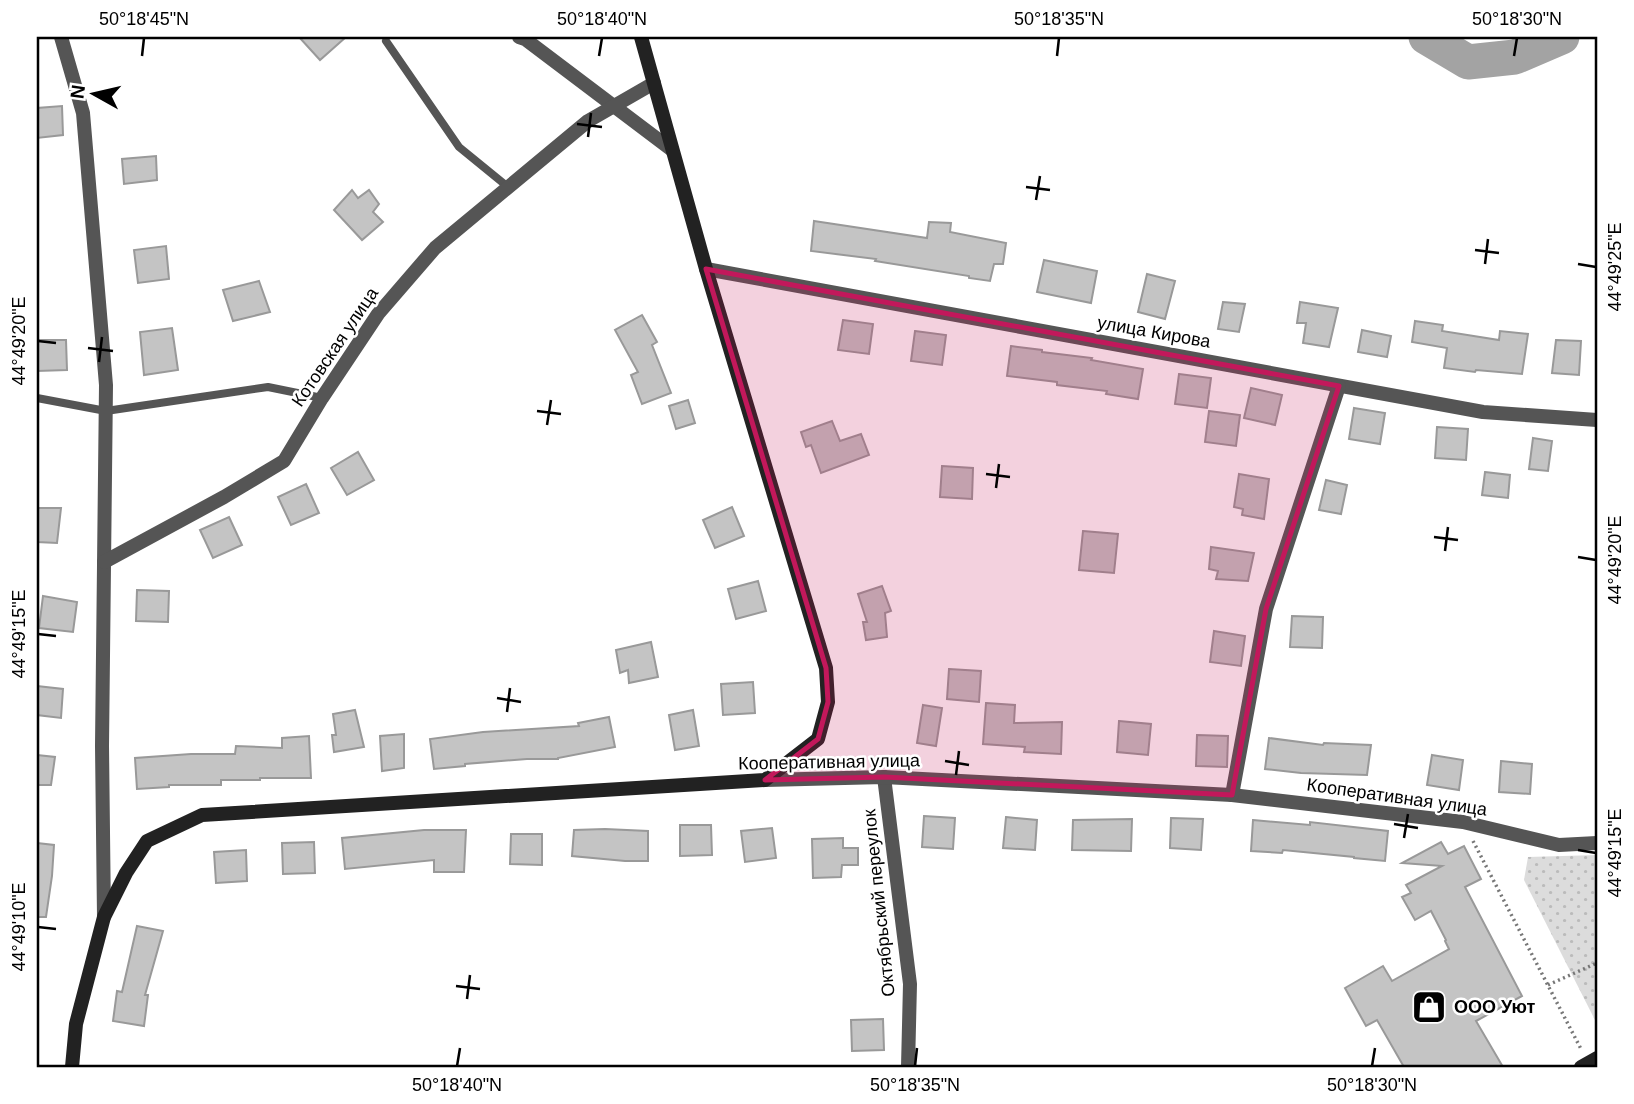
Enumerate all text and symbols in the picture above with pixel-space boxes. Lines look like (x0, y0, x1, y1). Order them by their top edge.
text: 50°18'45"N (99, 9, 189, 29)
text: 50°18'40"N (557, 9, 647, 29)
text: 50°18'35"N (1014, 9, 1104, 29)
text: 50°18'30"N (1472, 9, 1562, 29)
north arrow (60, 60, 130, 130)
text: N (66, 83, 89, 100)
text: 44°49'25"E (1605, 222, 1625, 312)
street label: Котовская улица (288, 283, 383, 410)
text: 44°49'20"E (9, 296, 29, 386)
street label: улица Кирова (1096, 312, 1213, 352)
text: 44°49'20"E (1605, 515, 1625, 605)
text: 44°49'15"E (9, 589, 29, 679)
street label: Кооперативная улица (738, 750, 921, 774)
street label: Кооперативная улица (1306, 774, 1489, 820)
street label: Октябрьский переулок (859, 808, 899, 998)
text: 44°49'15"E (1605, 808, 1625, 898)
text: 44°49'10"E (9, 882, 29, 972)
shop icon: ООО Уют (1410, 988, 1448, 1026)
place label: ООО Уют (1454, 997, 1535, 1017)
text: 50°18'40"N (412, 1075, 502, 1095)
text: 50°18'35"N (870, 1075, 960, 1095)
text: 50°18'30"N (1327, 1075, 1417, 1095)

